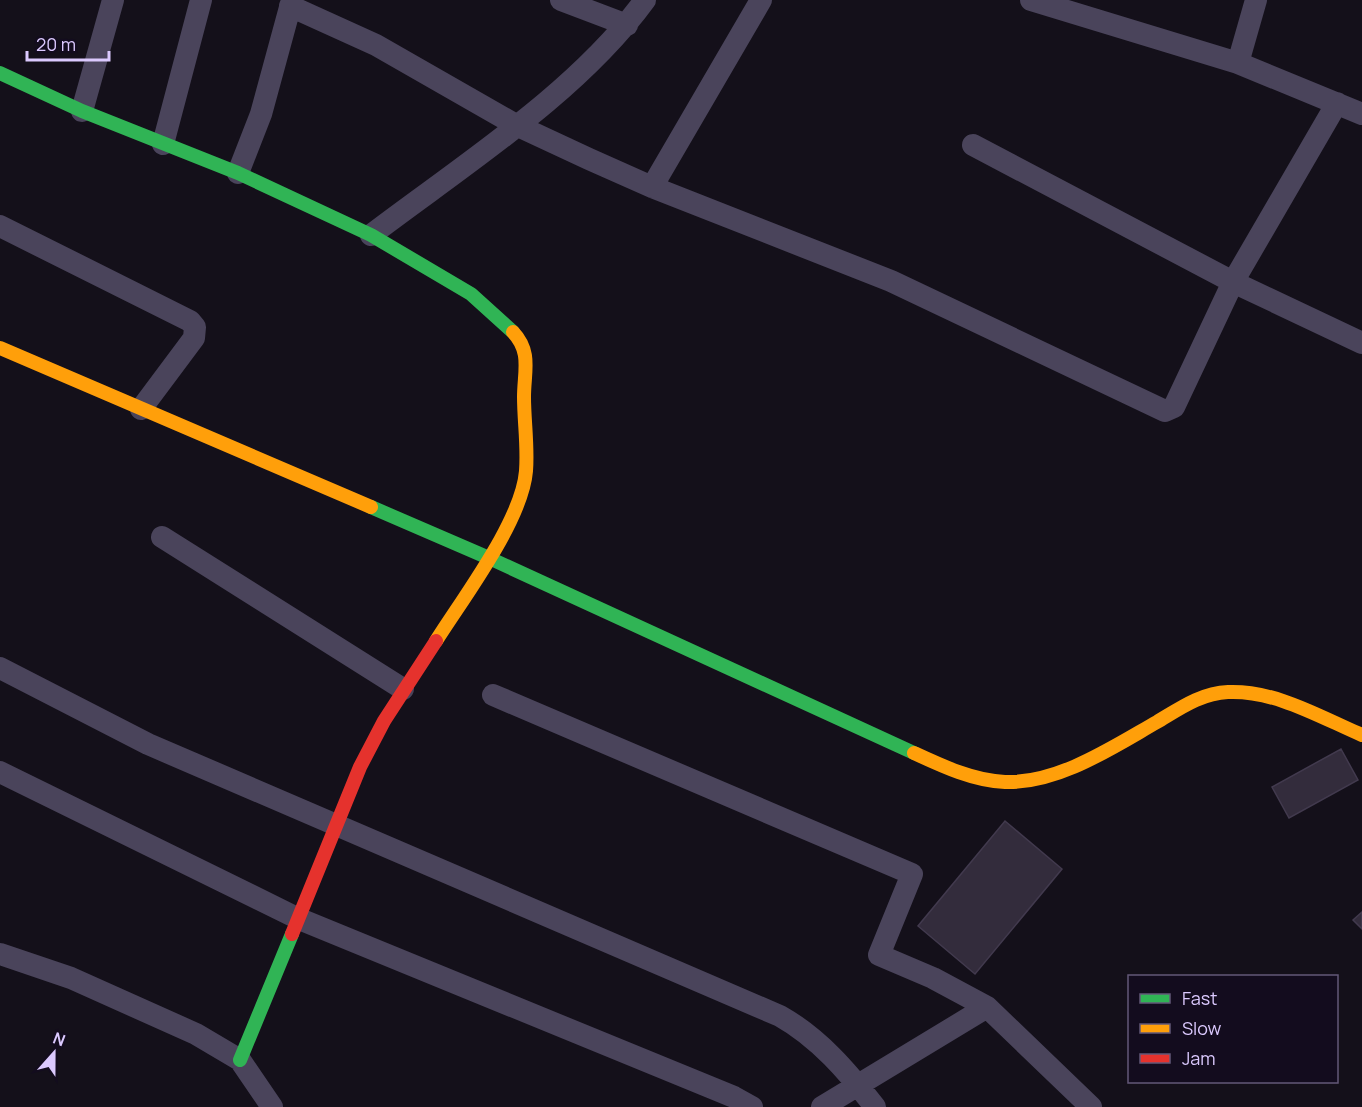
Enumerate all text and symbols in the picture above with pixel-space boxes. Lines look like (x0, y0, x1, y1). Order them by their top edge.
scale bar (27, 24, 110, 62)
text: 20 m (36, 32, 76, 56)
legend (1128, 975, 1338, 1083)
text: Fast (1182, 986, 1217, 1010)
text: Slow (1182, 1016, 1222, 1040)
north arrow (24, 1023, 84, 1083)
text: N (50, 1027, 69, 1051)
text: Jam (1182, 1046, 1216, 1070)

